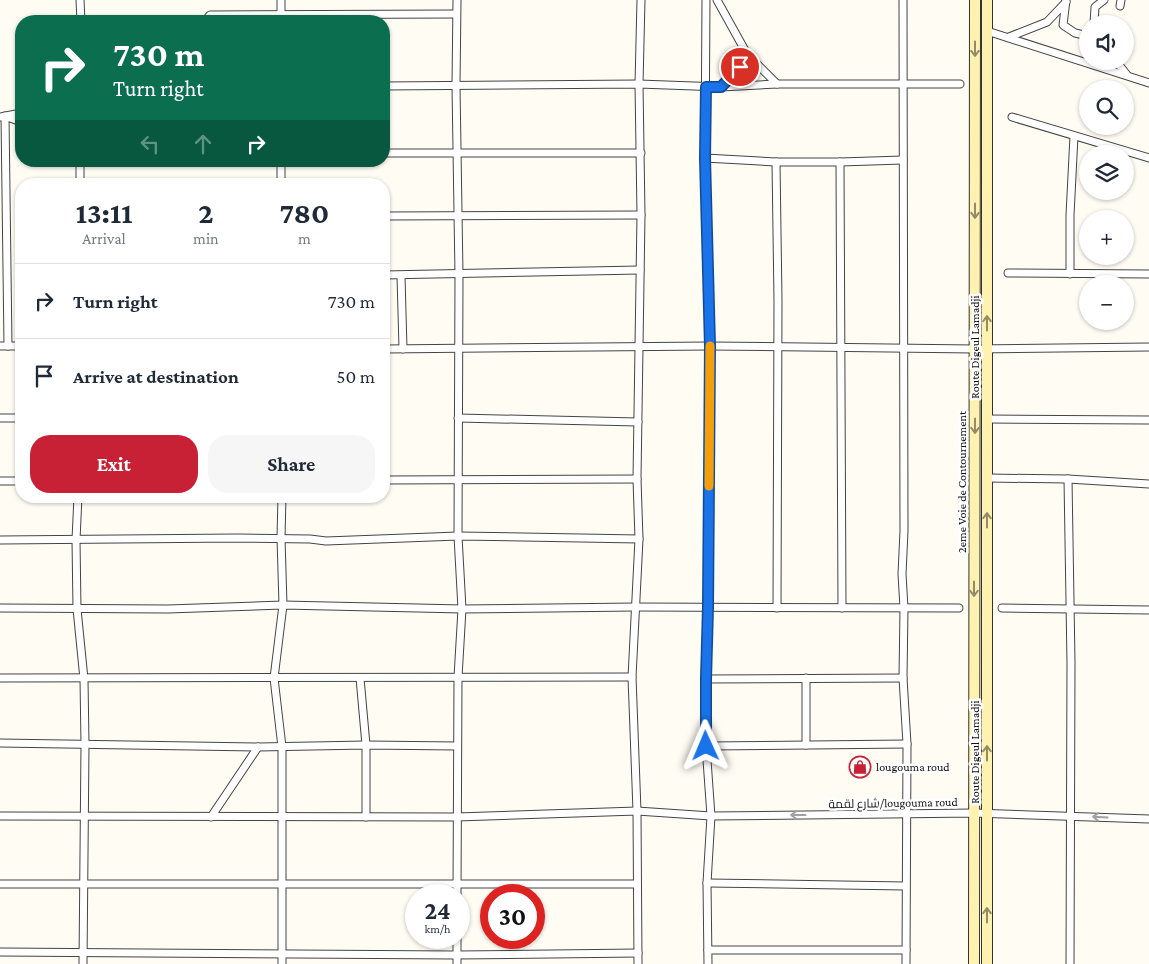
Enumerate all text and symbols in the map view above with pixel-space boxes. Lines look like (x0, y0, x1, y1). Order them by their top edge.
map controls (1079, 15, 1134, 330)
button: sound (1079, 15, 1134, 70)
icon: right (30, 35, 95, 100)
text: 730 m (113, 35, 204, 74)
one-way arrow (970, 40, 980, 56)
pin (719, 46, 761, 88)
icon: arrive (726, 53, 754, 81)
text: Turn right (113, 76, 204, 101)
button: search (1079, 80, 1134, 135)
icon: left (136, 130, 164, 158)
icon: ahead (189, 130, 217, 158)
icon: right (242, 130, 270, 158)
button: layers (1079, 145, 1134, 200)
text: 13:11 (76, 196, 132, 229)
text: 2 (198, 196, 214, 229)
text: 780 (279, 196, 329, 229)
one-way arrow (970, 202, 980, 219)
button: + (1079, 210, 1134, 265)
text: Arrival (82, 230, 126, 247)
text: min (193, 230, 219, 247)
text: m (298, 230, 311, 247)
button: − (1079, 275, 1134, 330)
icon: right (30, 287, 58, 315)
text: Turn right (73, 291, 158, 312)
text: 730 m (328, 291, 375, 312)
street label: Route Digeul Lamadji (968, 295, 982, 399)
one-way arrow (982, 315, 992, 332)
icon: arrive (30, 362, 58, 390)
text: Arrive at destination (73, 366, 239, 387)
text: 50 m (336, 366, 375, 387)
street label: 2eme Voie de Contournement (955, 410, 969, 553)
one-way arrow (970, 418, 980, 434)
button: Exit (30, 435, 198, 493)
button: Share (208, 435, 375, 493)
one-way arrow (982, 513, 992, 529)
one-way arrow (969, 580, 979, 596)
street label: Route Digeul Lamadji (968, 700, 982, 804)
position arrow (679, 719, 731, 771)
one-way arrow (982, 745, 992, 762)
shop icon: lougouma roud (848, 755, 872, 779)
place label: lougouma roud (876, 760, 950, 774)
street label: شارع لقمة/lougouma roud (828, 795, 959, 812)
one-way arrow (790, 810, 806, 820)
one-way arrow (1093, 812, 1109, 821)
speed limit sign: 30 (480, 884, 545, 949)
text: 24 (424, 897, 451, 924)
one-way arrow (982, 908, 992, 924)
text: km/h (425, 922, 450, 936)

